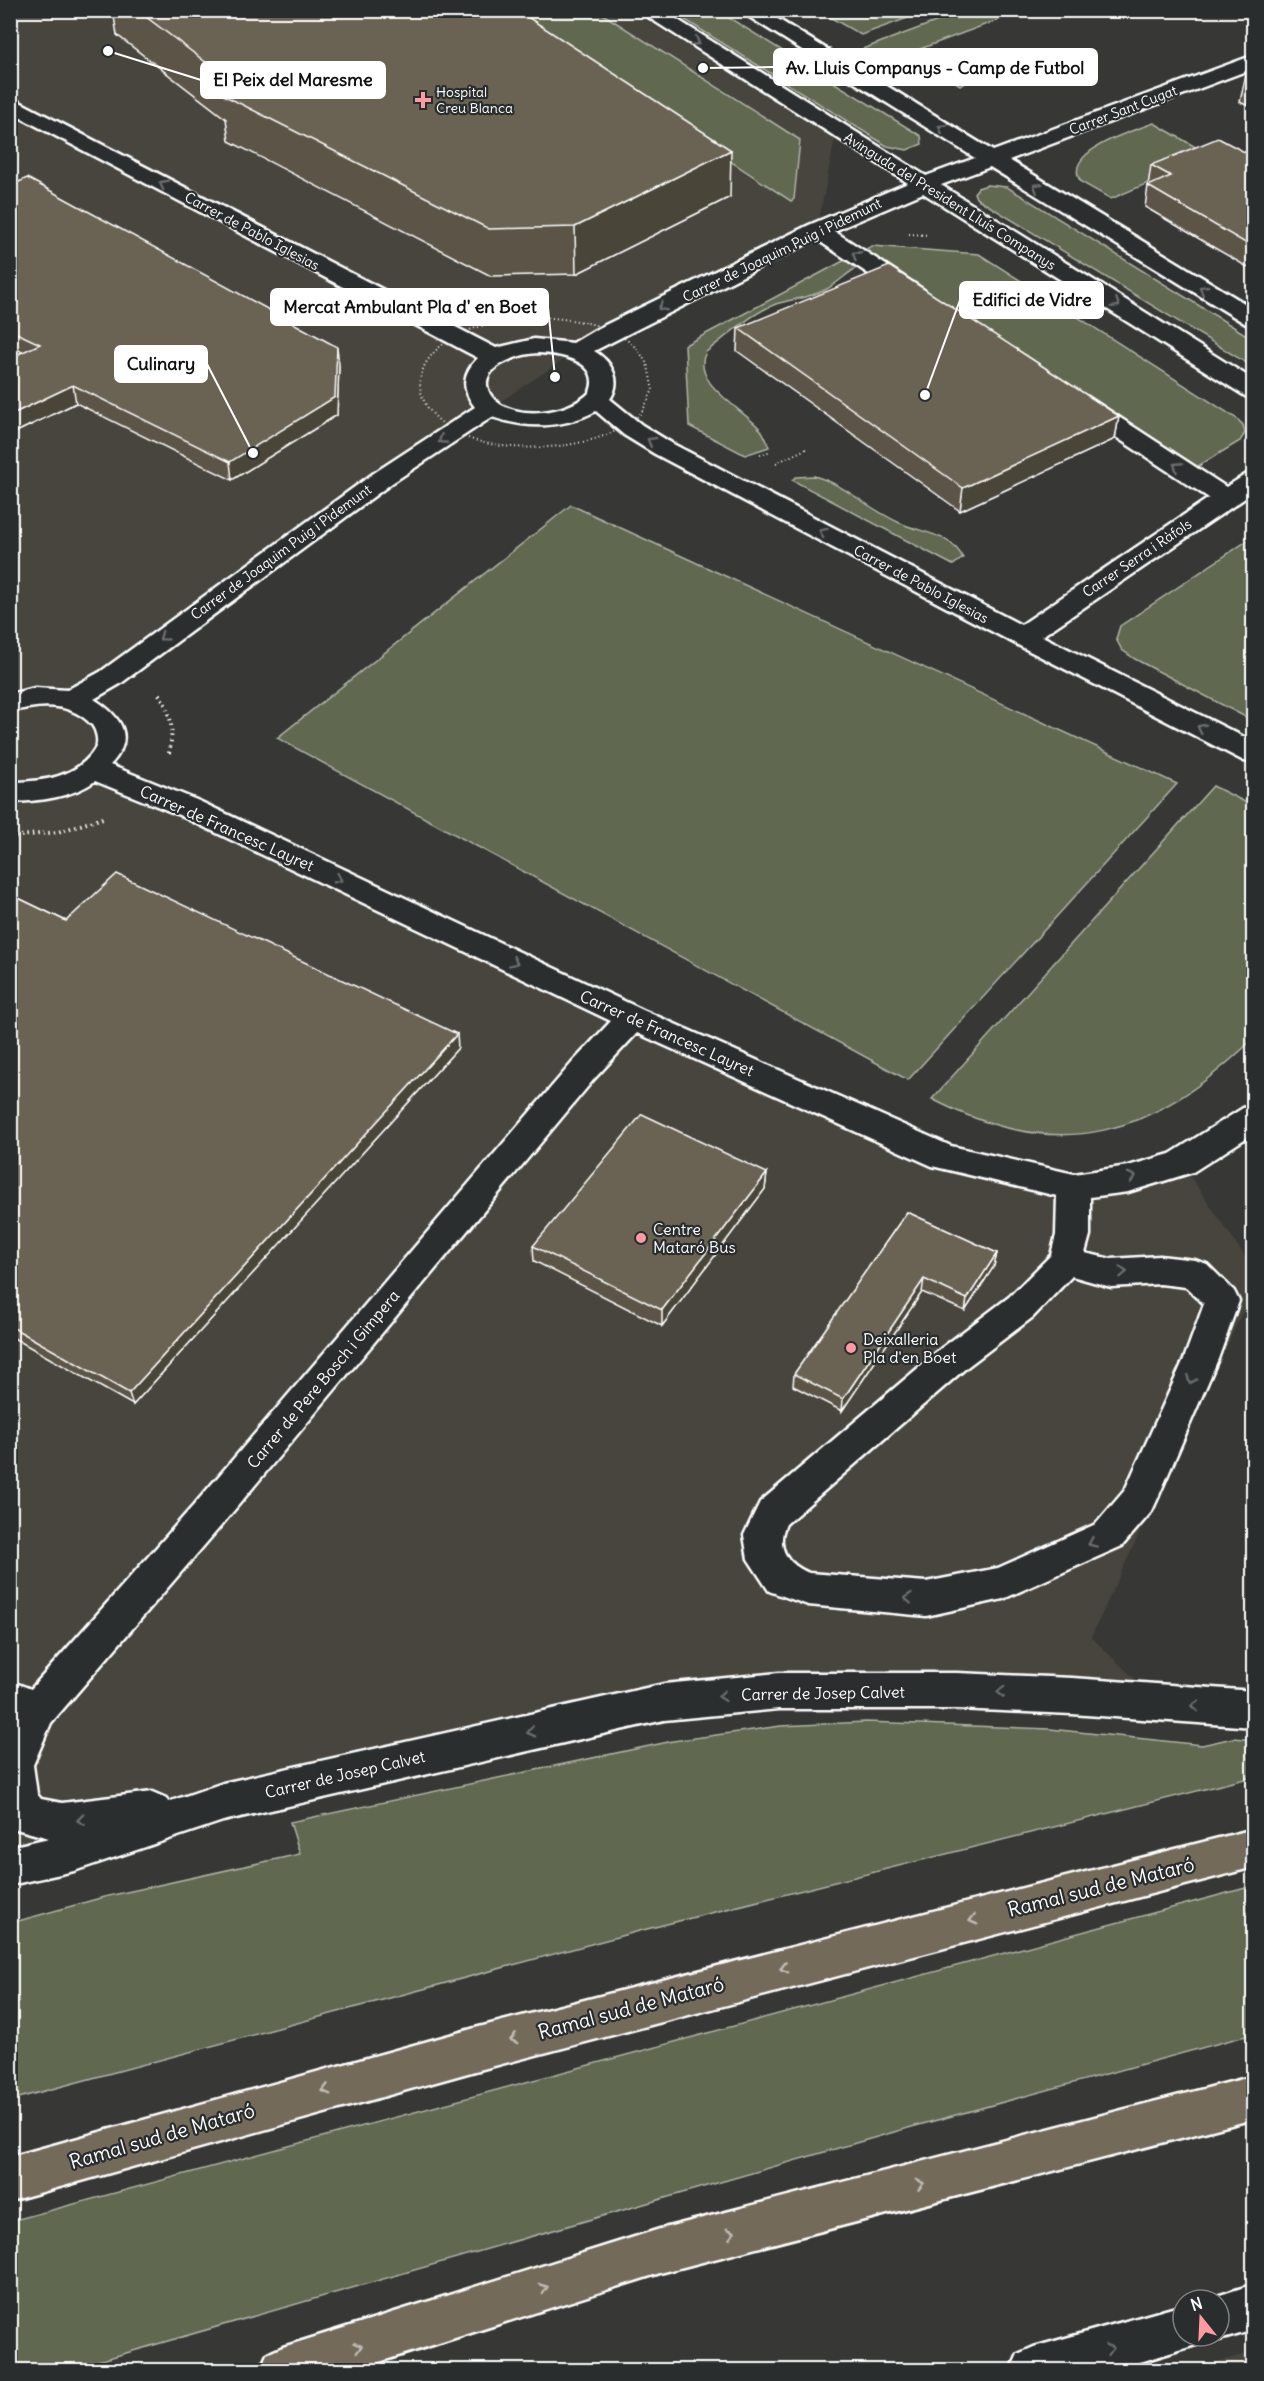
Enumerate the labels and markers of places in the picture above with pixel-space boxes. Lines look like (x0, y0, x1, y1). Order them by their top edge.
callout: Av. Lluis Companys - Camp de Futbol (774, 49, 1097, 85)
callout: El Peix del Maresme (201, 62, 385, 98)
place label: Hospital Creu Blanca (436, 83, 513, 117)
marker: Hospital Creu Blanca (414, 91, 432, 109)
callout: Edifici de Vidre (960, 282, 1103, 318)
callout: Mercat Ambulant Pla d' en Boet (271, 289, 548, 325)
callout: Culinary (115, 346, 207, 382)
place label: Centre Mataró Bus (653, 1219, 736, 1257)
marker: Centre Mataró Bus (634, 1231, 648, 1245)
place label: Deixalleria Pla d'en Boet (863, 1329, 957, 1367)
marker: Deixalleria Pla d'en Boet (844, 1341, 858, 1355)

